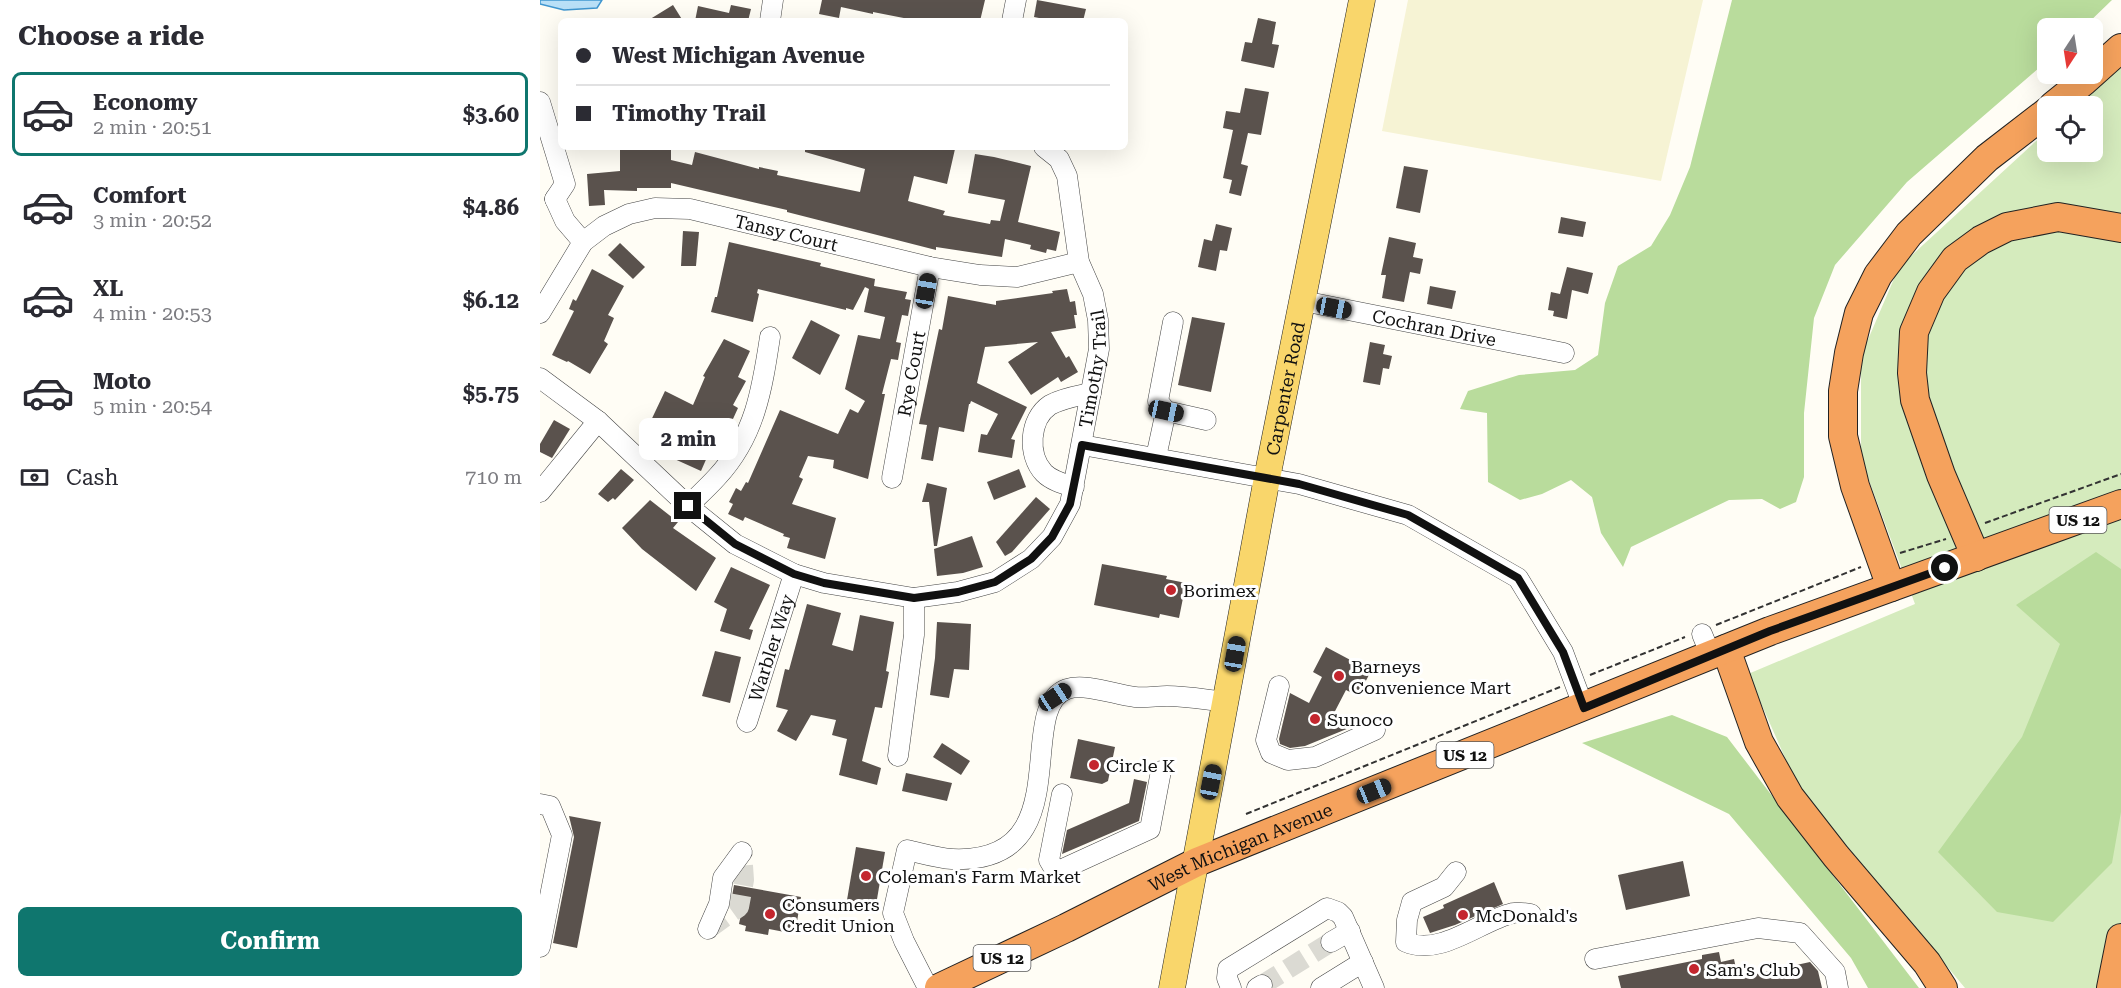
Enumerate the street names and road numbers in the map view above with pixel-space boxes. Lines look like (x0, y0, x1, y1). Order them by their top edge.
street label: Tansy Court (733, 210, 840, 255)
street label: Cochran Drive (1371, 305, 1498, 350)
street label: Timothy Trail (1074, 308, 1110, 429)
street label: Carpenter Road (1261, 319, 1308, 457)
street label: Rye Court (893, 329, 929, 418)
road number: US 12 (2050, 507, 2106, 533)
street label: Warbler Way (744, 591, 798, 704)
road number: US 12 (1436, 742, 1494, 768)
street label: West Michigan Avenue (1145, 798, 1335, 895)
road number: US 12 (974, 945, 1030, 971)

